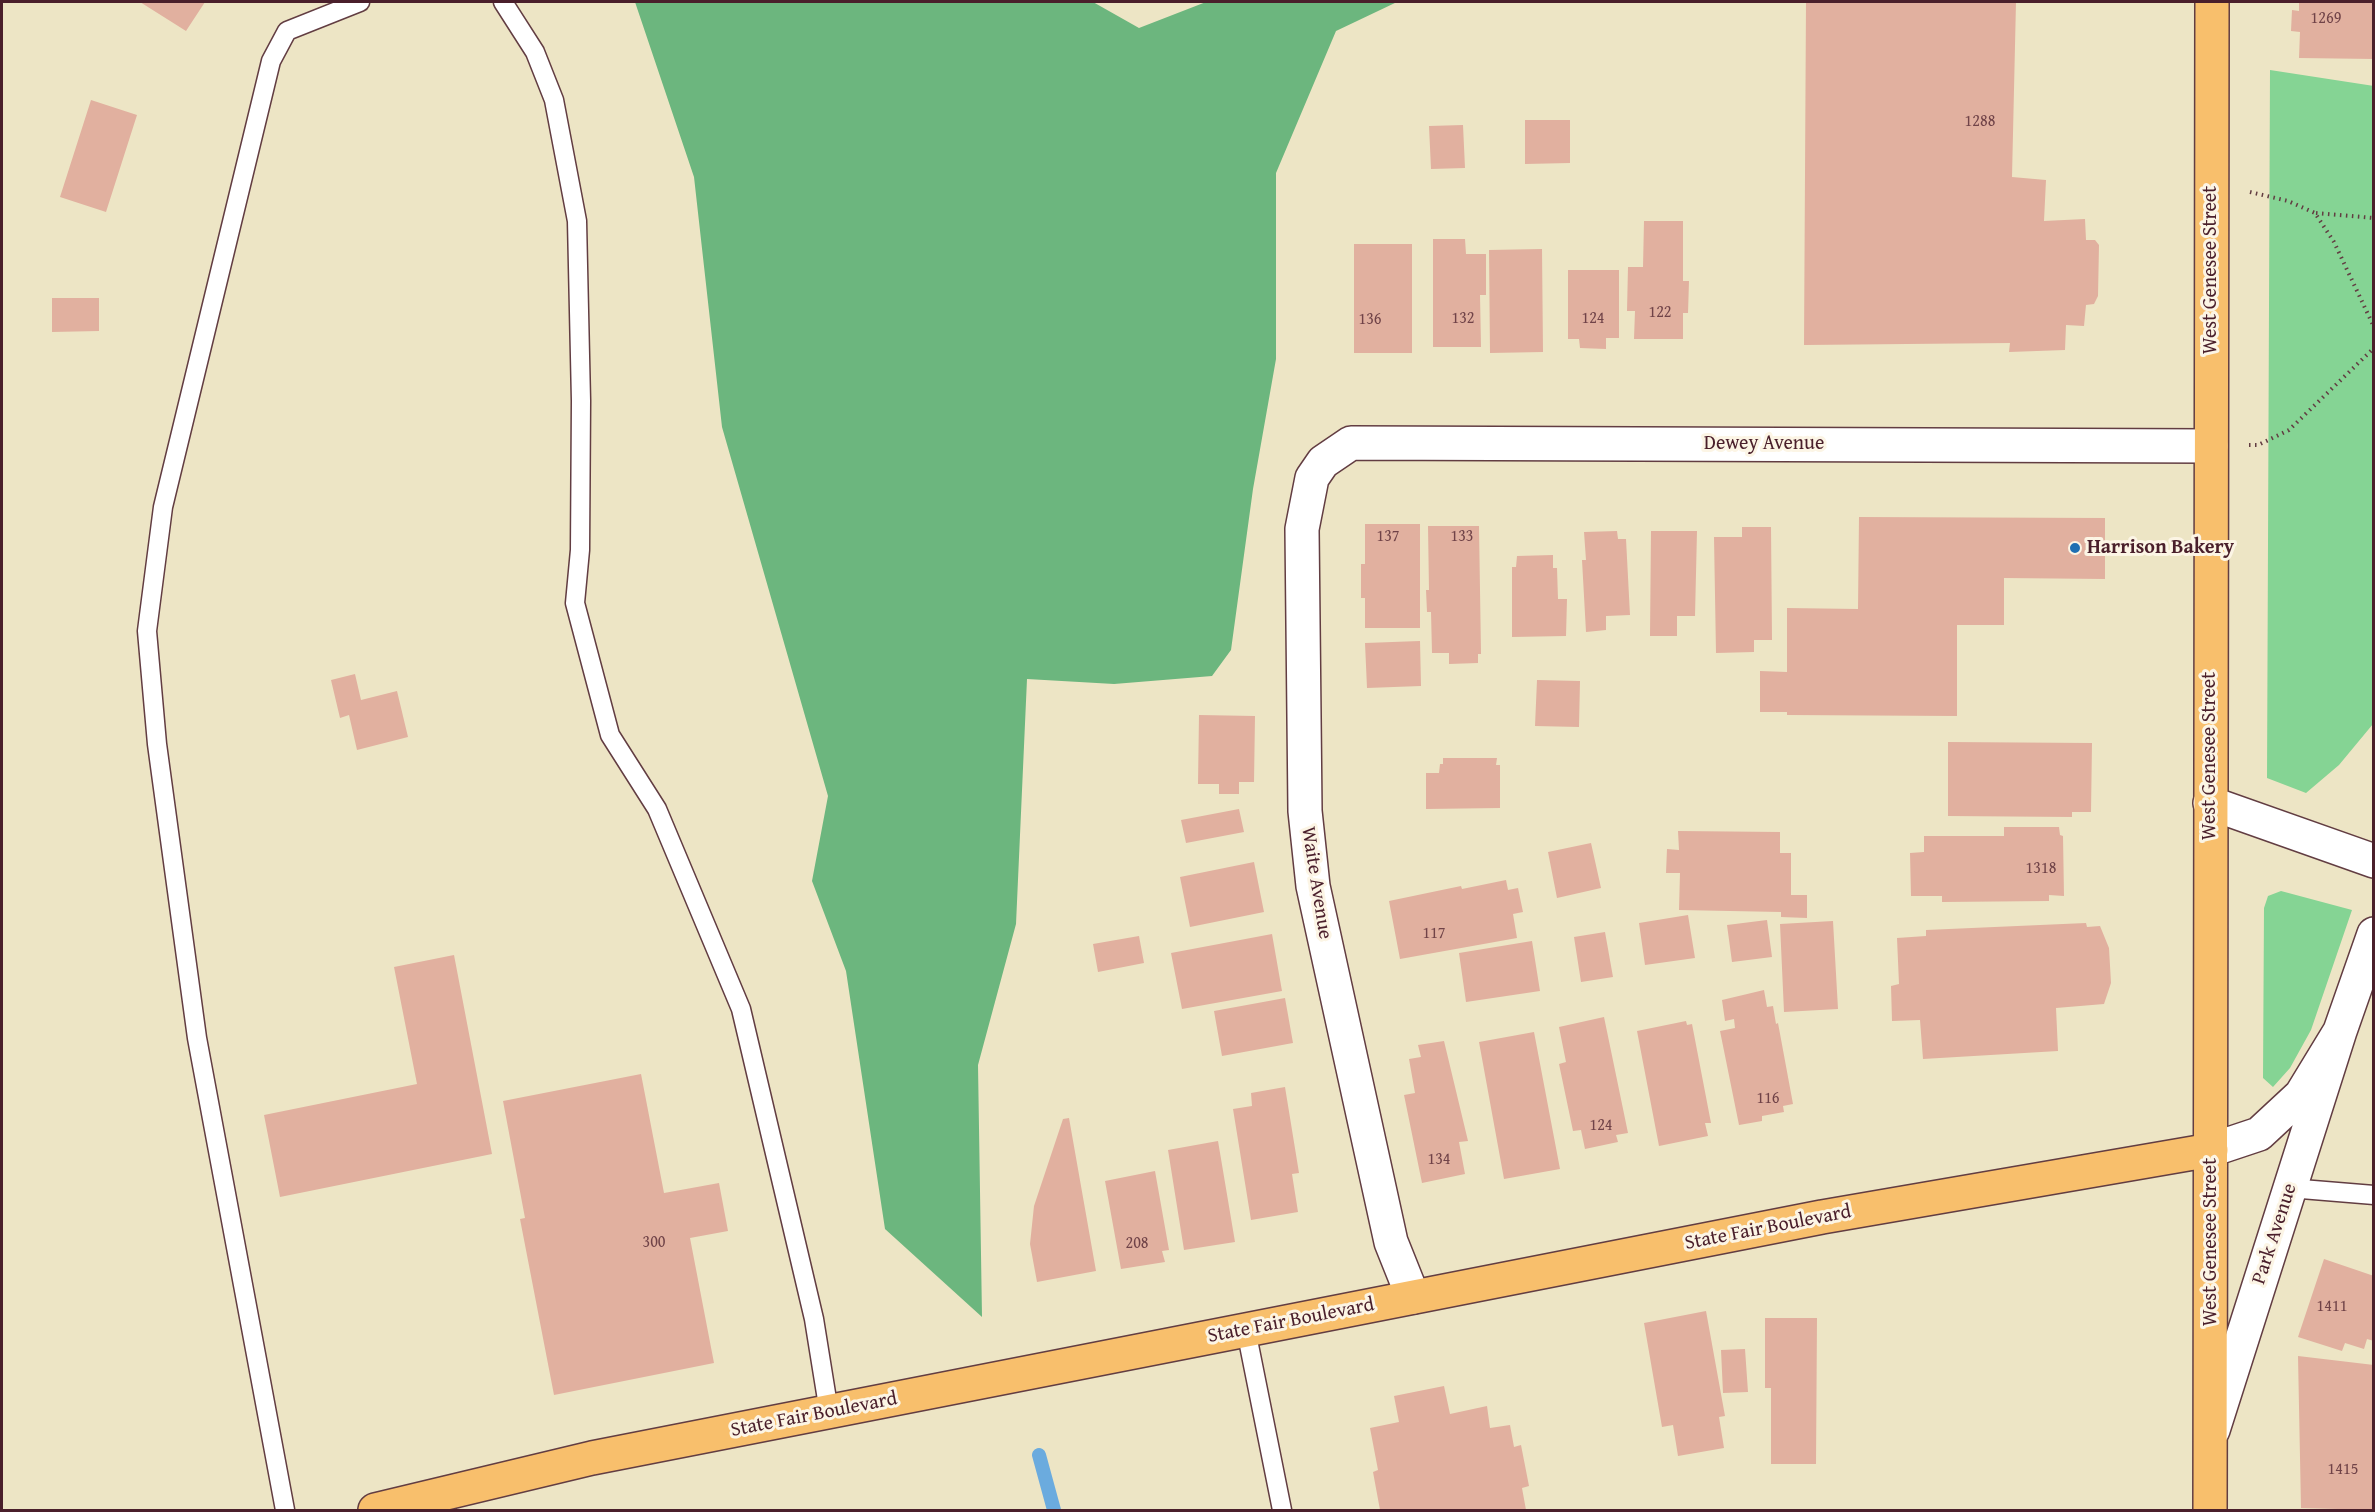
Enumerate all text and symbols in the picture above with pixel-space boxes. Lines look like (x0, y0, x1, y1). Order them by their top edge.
house number: 1269 (2311, 9, 2341, 29)
house number: 1288 (1965, 112, 1995, 132)
street label: West Genesee Street (2199, 186, 2223, 354)
house number: 122 (1648, 303, 1672, 323)
house number: 132 (1451, 309, 1475, 329)
house number: 124 (1581, 309, 1605, 329)
house number: 136 (1358, 310, 1382, 330)
street label: Dewey Avenue (1704, 432, 1824, 456)
house number: 137 (1376, 527, 1400, 547)
house number: 133 (1450, 527, 1474, 547)
place label: Harrison Bakery (2087, 536, 2234, 560)
marker: Harrison Bakery (2068, 541, 2082, 555)
street label: West Genesee Street (2198, 672, 2222, 840)
street label: Waite Avenue (1295, 825, 1337, 941)
house number: 1318 (2026, 859, 2056, 879)
house number: 117 (1422, 924, 1446, 944)
house number: 116 (1756, 1089, 1780, 1109)
house number: 124 (1589, 1116, 1613, 1136)
house number: 134 (1427, 1150, 1451, 1170)
street label: West Genesee Street (2199, 1158, 2223, 1326)
street label: Park Avenue (2247, 1181, 2303, 1287)
street label: State Fair Boulevard (1683, 1200, 1853, 1256)
house number: 300 (642, 1233, 666, 1253)
house number: 208 (1125, 1234, 1149, 1254)
street label: State Fair Boulevard (1206, 1293, 1376, 1349)
house number: 1411 (2317, 1297, 2347, 1317)
street label: State Fair Boulevard (729, 1387, 899, 1443)
house number: 1415 (2328, 1460, 2358, 1480)

